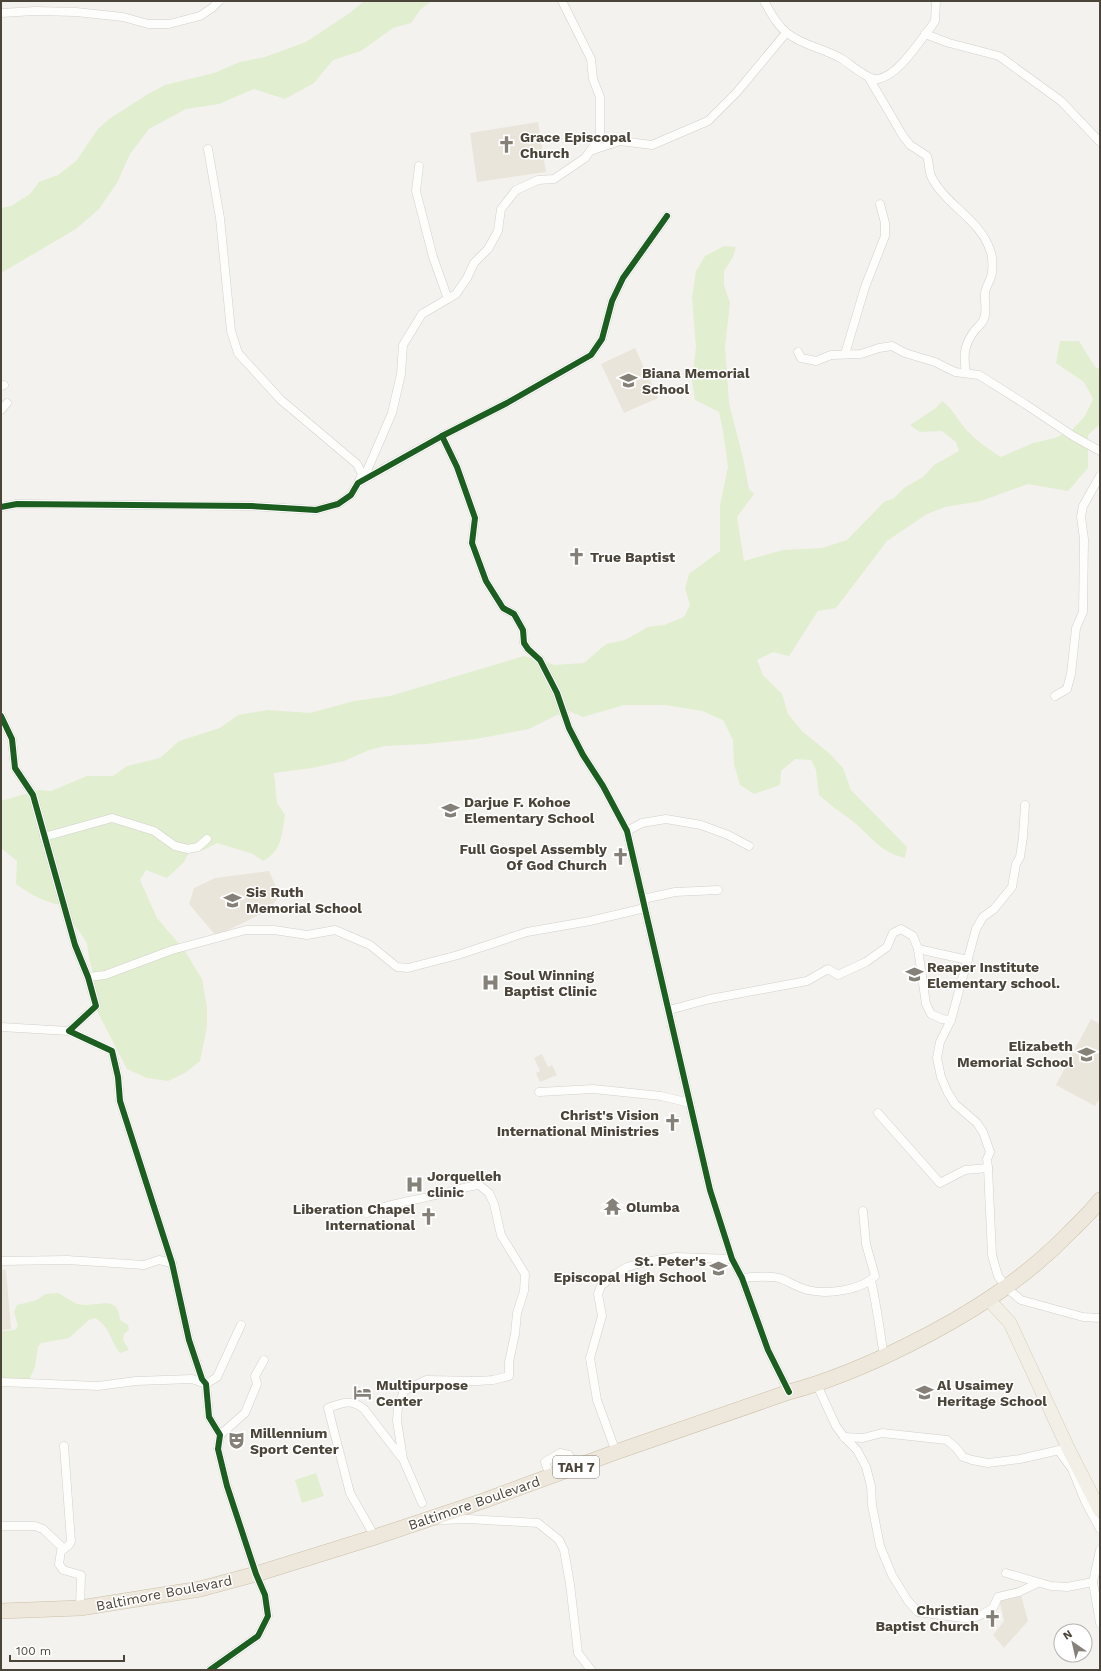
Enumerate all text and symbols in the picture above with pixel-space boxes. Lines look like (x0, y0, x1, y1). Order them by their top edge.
place label: Grace Episcopal Church (520, 129, 631, 161)
church icon: Grace Episcopal Church (497, 135, 517, 155)
place label: Biana Memorial School (642, 365, 750, 397)
school or university icon: Biana Memorial School (619, 371, 639, 391)
church icon: True Baptist (567, 547, 587, 567)
place label: True Baptist (590, 549, 675, 565)
place label: Darjue F. Kohoe Elementary School (464, 794, 595, 826)
school or university icon: Darjue F. Kohoe Elementary School (441, 800, 461, 820)
place label: Full Gospel Assembly Of God Church (459, 841, 607, 873)
church icon: Full Gospel Assembly Of God Church (610, 847, 630, 867)
place label: Sis Ruth Memorial School (246, 884, 362, 916)
school or university icon: Sis Ruth Memorial School (223, 890, 243, 910)
place label: Reaper Institute Elementary school. (927, 959, 1060, 991)
school or university icon: Reaper Institute Elementary school. (904, 965, 924, 985)
place label: Soul Winning Baptist Clinic (504, 967, 597, 999)
hospital icon: Soul Winning Baptist Clinic (481, 973, 501, 993)
place label: Elizabeth Memorial School (957, 1038, 1073, 1070)
school or university icon: Elizabeth Memorial School (1076, 1044, 1096, 1064)
place label: Christ's Vision International Ministries (497, 1107, 660, 1139)
church icon: Christ's Vision International Ministries (662, 1113, 682, 1133)
place label: Jorquelleh clinic (427, 1168, 501, 1200)
hospital icon: Jorquelleh clinic (404, 1174, 424, 1194)
temple icon: Olumba (603, 1197, 623, 1217)
place label: Olumba (626, 1199, 680, 1215)
place label: Liberation Chapel International (293, 1201, 415, 1233)
church icon: Liberation Chapel International (418, 1207, 438, 1227)
place label: St. Peter's Episcopal High School (553, 1253, 707, 1285)
school or university icon: St. Peter's Episcopal High School (709, 1259, 729, 1279)
place label: Multipurpose Center (376, 1377, 468, 1409)
place label: Al Usaimey Heritage School (937, 1377, 1047, 1409)
hotel icon: Multipurpose Center (353, 1383, 373, 1403)
school or university icon: Al Usaimey Heritage School (914, 1383, 934, 1403)
place label: Millennium Sport Center (250, 1425, 339, 1457)
theatre icon: Millennium Sport Center (227, 1431, 247, 1451)
road number: TAH 7 (553, 1456, 599, 1478)
street label: Baltimore Boulevard (406, 1473, 542, 1533)
street label: Baltimore Boulevard (95, 1572, 233, 1614)
place label: Christian Baptist Church (875, 1602, 979, 1634)
church icon: Christian Baptist Church (982, 1608, 1002, 1628)
north arrow (1053, 1623, 1093, 1663)
text: N (1061, 1627, 1075, 1643)
scale bar (10, 1637, 124, 1663)
text: 100 m (16, 1644, 51, 1658)

